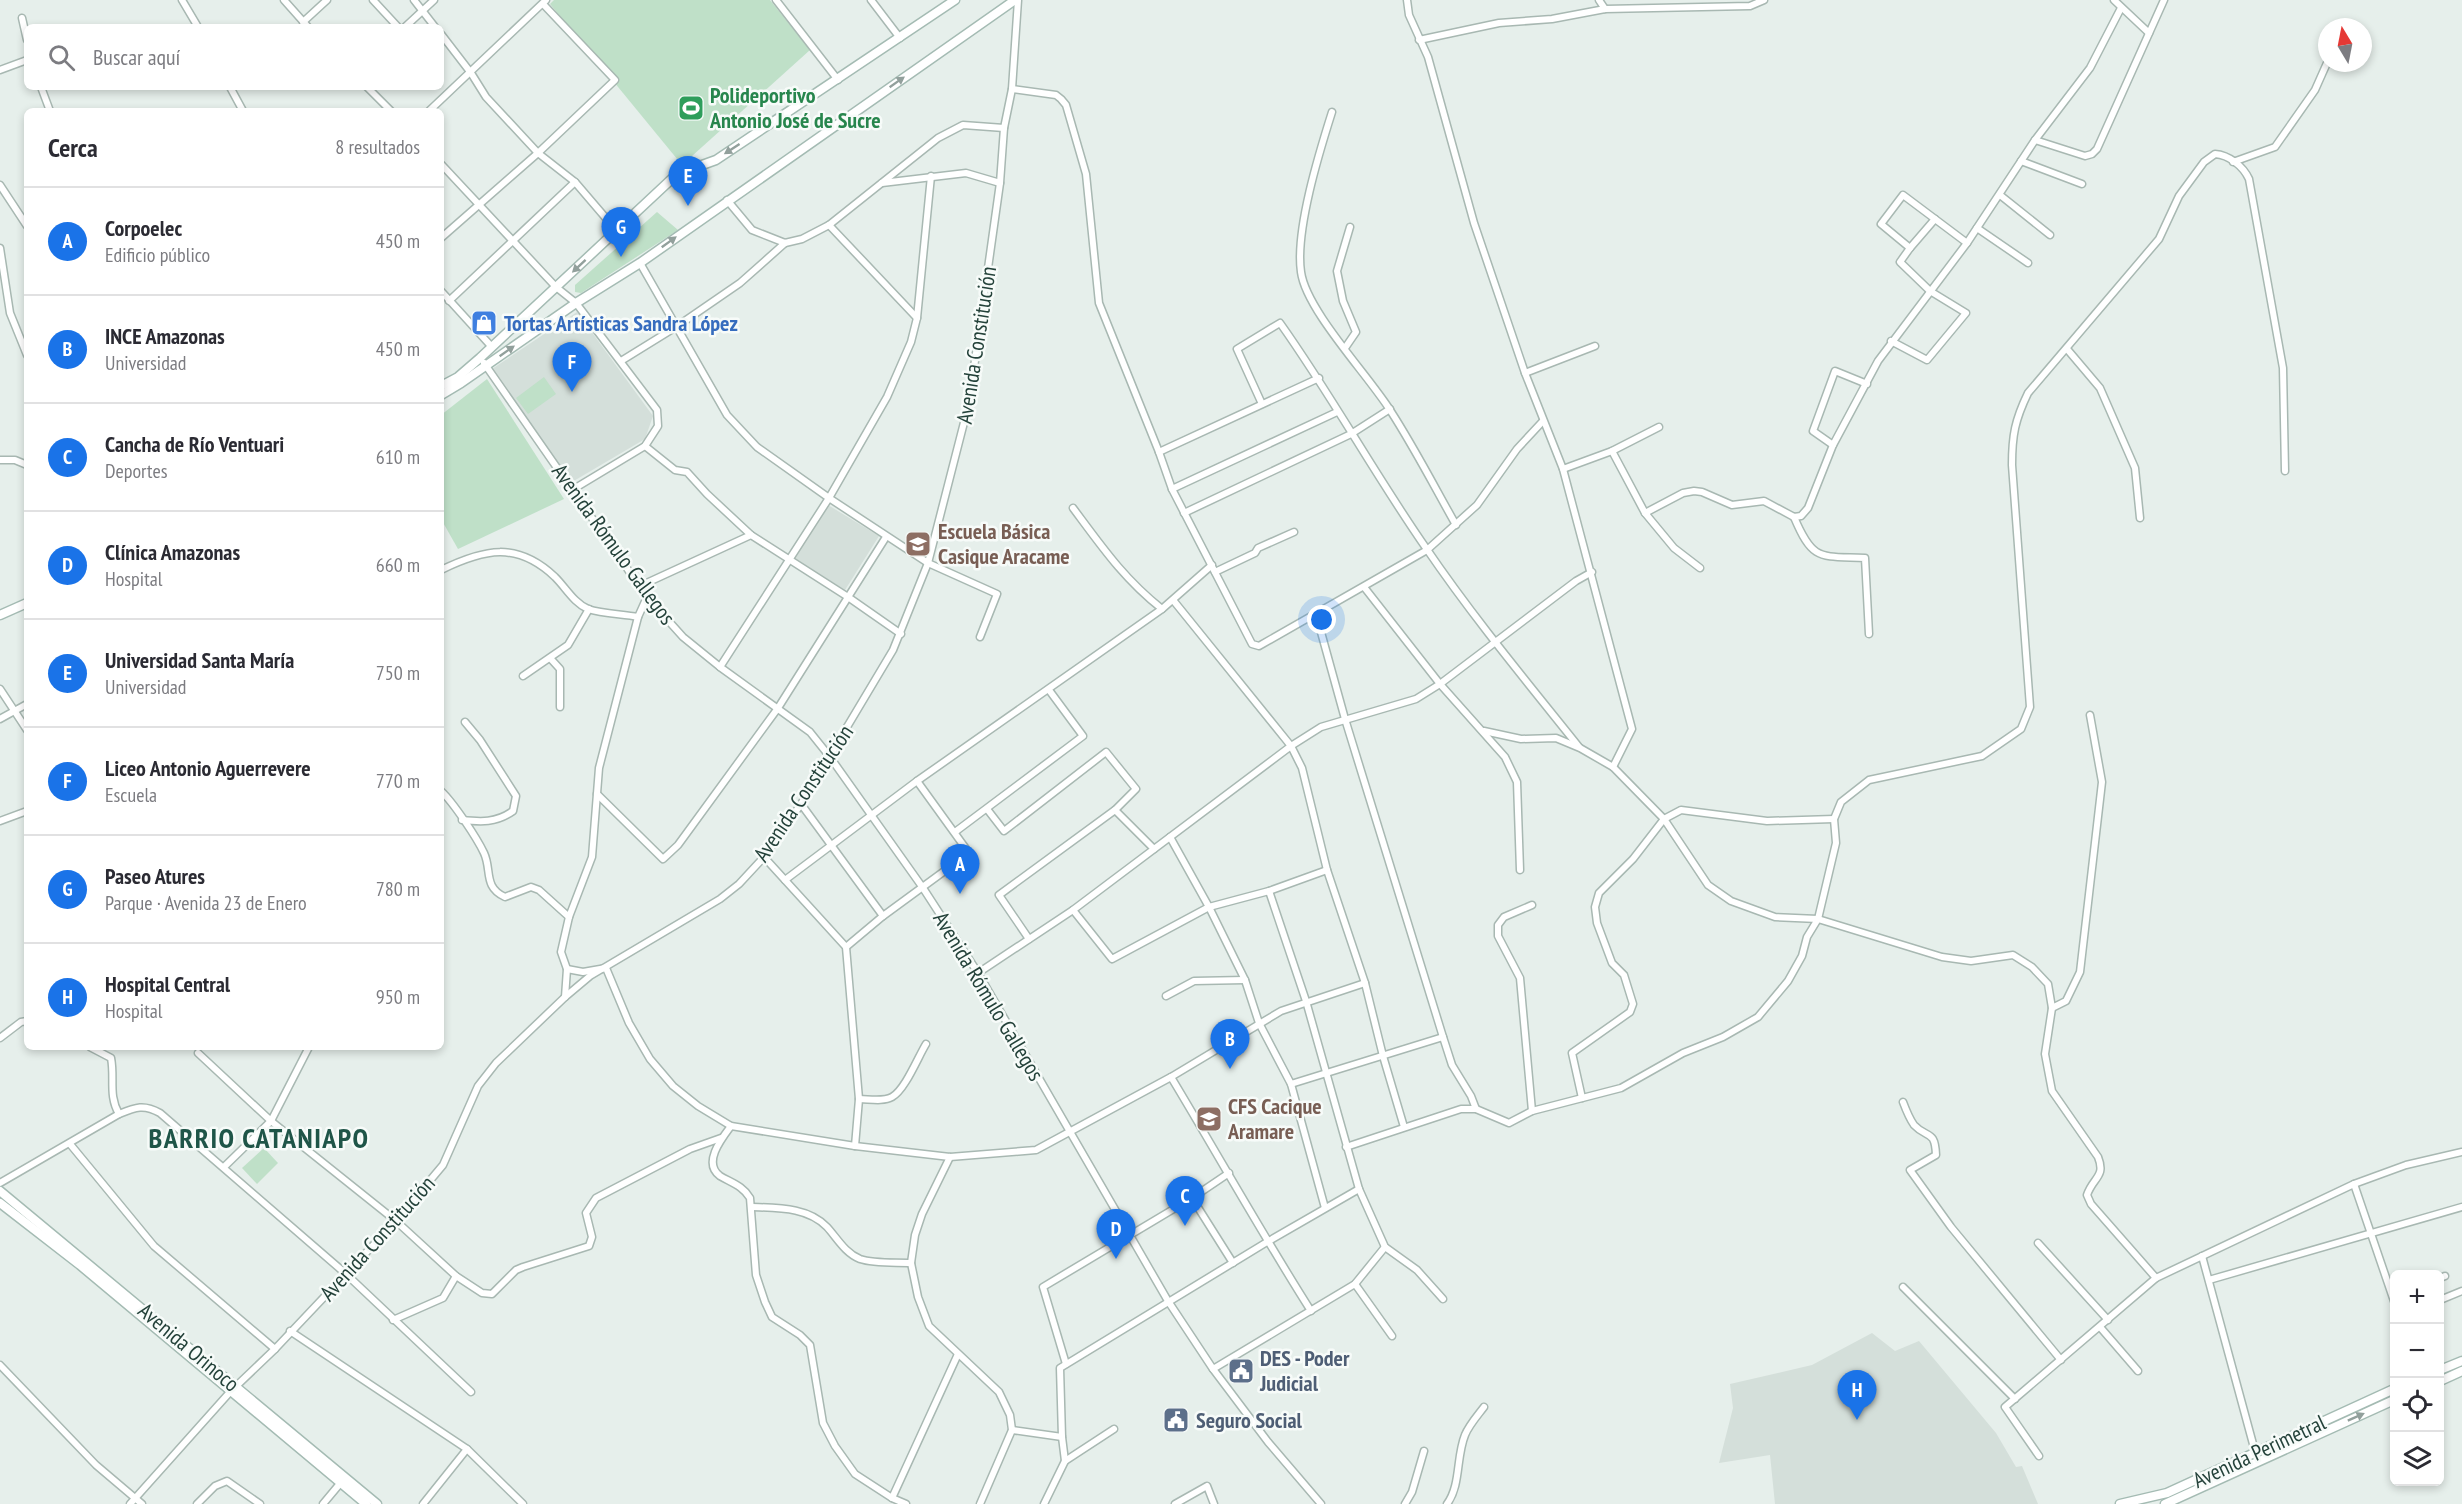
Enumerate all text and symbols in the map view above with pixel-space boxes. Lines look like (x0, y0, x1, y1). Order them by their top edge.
north arrow (2318, 18, 2372, 72)
search box (24, 24, 444, 90)
icon: search (45, 41, 78, 74)
text: Buscar aquí (93, 43, 180, 71)
one-way arrow (889, 76, 905, 88)
place label: Polideportivo Antonio José de Sucre (709, 81, 881, 134)
sports icon: Polideportivo Antonio José de Sucre (676, 93, 706, 123)
text: Cerca (48, 131, 98, 164)
text: 8 resultados (335, 134, 420, 160)
one-way arrow (724, 144, 740, 155)
pin: E (668, 156, 708, 206)
pin: G (602, 208, 640, 257)
text: Corpoelec (105, 214, 182, 242)
text: A (62, 228, 73, 254)
text: 450 m (376, 228, 420, 254)
one-way arrow (661, 237, 676, 249)
text: Edificio público (105, 242, 210, 268)
one-way arrow (572, 258, 586, 272)
street label: Avenida Constitución (950, 264, 1002, 426)
shop icon: Tortas Artísticas Sandra López (469, 308, 499, 338)
place label: Tortas Artísticas Sandra López (504, 309, 738, 337)
text: INCE Amazonas (105, 322, 225, 350)
text: B (63, 336, 72, 362)
text: 450 m (376, 336, 420, 362)
pin: F (552, 342, 592, 392)
one-way arrow (499, 345, 515, 357)
text: Universidad (105, 350, 186, 376)
text: Cancha de Río Ventuari (105, 430, 284, 458)
text: C (63, 444, 72, 470)
text: 610 m (376, 444, 420, 470)
text: Deportes (105, 458, 167, 484)
street label: Avenida Rómulo Gallegos (546, 458, 682, 630)
place label: Escuela Básica Casique Aracame (938, 517, 1070, 570)
school or university icon: Escuela Básica Casique Aracame (903, 529, 933, 559)
text: Clínica Amazonas (105, 538, 240, 566)
text: D (62, 552, 73, 578)
text: 660 m (376, 552, 420, 578)
text: Hospital (105, 566, 162, 592)
your location (1307, 605, 1336, 634)
text: Universidad Santa María (105, 646, 294, 674)
text: E (63, 660, 72, 686)
text: 750 m (376, 660, 420, 686)
text: Universidad (105, 674, 186, 700)
street label: Avenida Constitución (747, 719, 859, 867)
text: Liceo Antonio Aguerrevere (105, 754, 311, 782)
text: F (63, 768, 72, 794)
text: 770 m (376, 768, 420, 794)
text: Escuela (105, 782, 157, 808)
pin: A (940, 844, 980, 894)
text: Paseo Atures (105, 862, 205, 890)
text: G (62, 876, 73, 902)
text: 780 m (376, 876, 420, 902)
text: Parque · Avenida 23 de Enero (105, 890, 307, 916)
street label: Avenida Rómulo Gallegos (927, 906, 1051, 1086)
text: Hospital Central (105, 970, 230, 998)
text: H (62, 984, 73, 1010)
text: 950 m (376, 984, 420, 1010)
text: Hospital (105, 998, 162, 1024)
pin: B (1210, 1020, 1250, 1069)
place label: CFS Cacique Aramare (1227, 1092, 1322, 1145)
school or university icon: CFS Cacique Aramare (1194, 1104, 1224, 1134)
district label: BARRIO CATANIAPO (149, 1119, 369, 1156)
street label: Avenida Constitución (313, 1170, 441, 1306)
pin: C (1166, 1176, 1204, 1226)
pin: D (1096, 1210, 1136, 1259)
map controls (2390, 1270, 2444, 1486)
button: + (2390, 1270, 2444, 1324)
street label: Avenida Orinoco (133, 1296, 245, 1398)
button: − (2390, 1324, 2444, 1378)
place label: DES - Poder Judicial (1259, 1344, 1350, 1397)
public building icon: DES - Poder Judicial (1226, 1356, 1256, 1386)
pin: H (1838, 1370, 1876, 1420)
button: locate (2390, 1378, 2444, 1432)
public building icon: Seguro Social (1161, 1405, 1191, 1435)
place label: Seguro Social (1196, 1406, 1303, 1434)
street label: Avenida Perimetral (2188, 1408, 2331, 1494)
one-way arrow (2348, 1413, 2365, 1422)
button: layers (2390, 1432, 2444, 1486)

